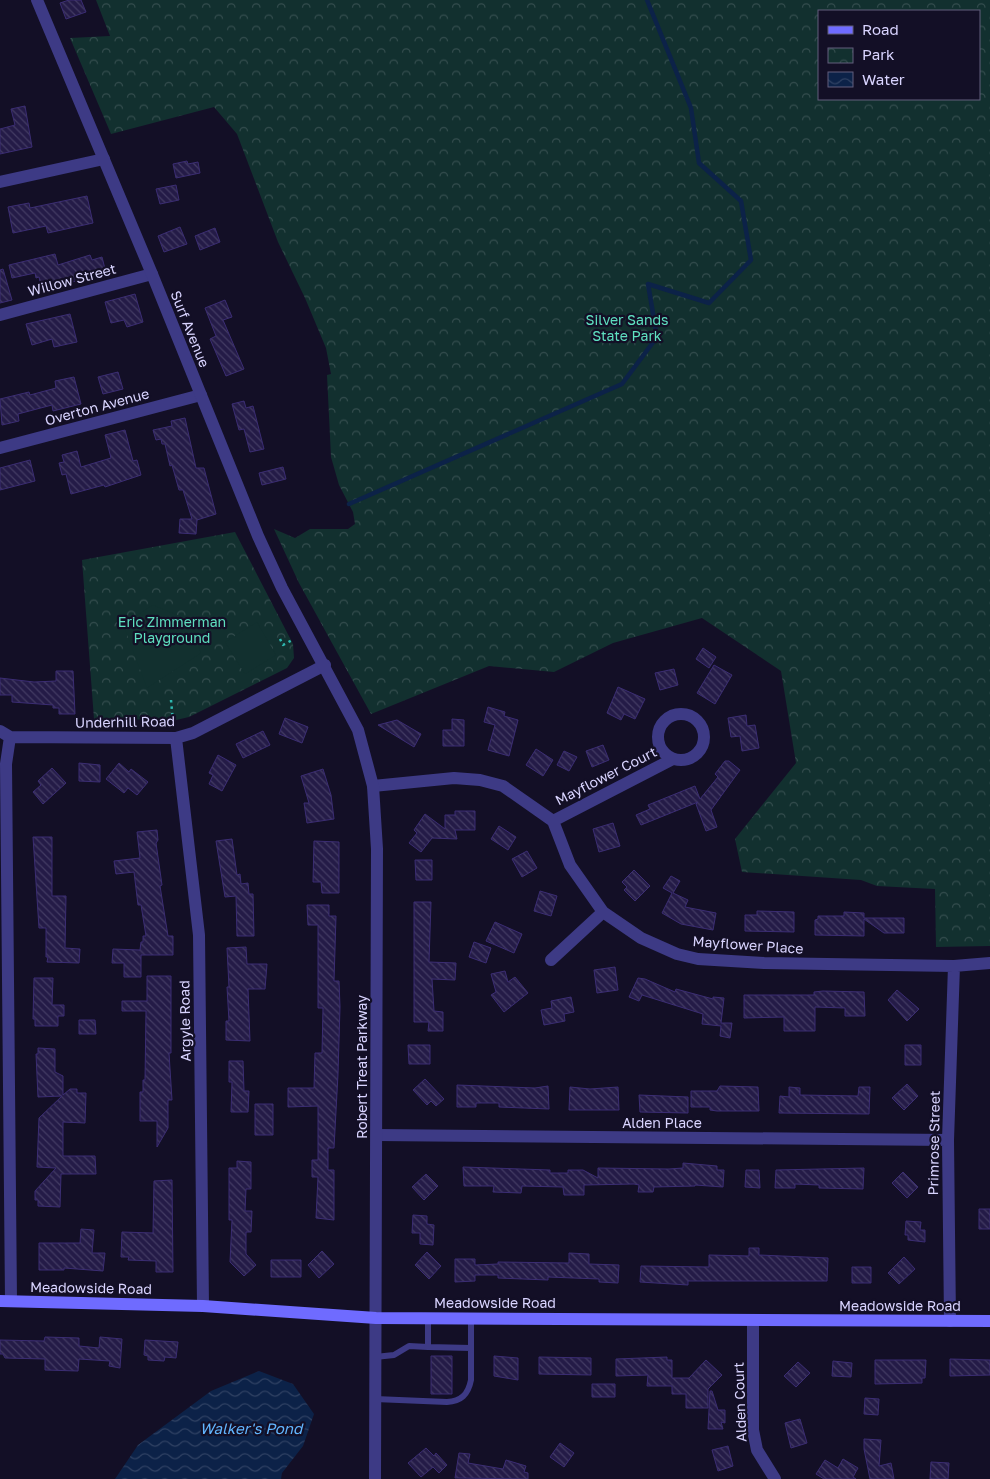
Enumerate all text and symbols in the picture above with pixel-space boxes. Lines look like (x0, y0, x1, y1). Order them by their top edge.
legend (818, 10, 980, 100)
text: Road (862, 20, 899, 38)
text: Park (862, 45, 895, 63)
text: Water (862, 70, 905, 88)
street label: Willow Street (26, 260, 118, 299)
street label: Surf Avenue (167, 288, 214, 370)
park label: Silver Sands State Park (585, 311, 669, 344)
street label: Overton Avenue (43, 384, 151, 429)
park label: Eric Zimmerman Playground (118, 613, 226, 646)
street label: Underhill Road (75, 712, 175, 731)
street label: Mayflower Court (552, 743, 659, 808)
street label: Mayflower Place (692, 932, 804, 957)
street label: Argyle Road (175, 980, 194, 1062)
street label: Robert Treat Parkway (353, 995, 370, 1139)
street label: Primrose Street (924, 1090, 943, 1196)
street label: Alden Place (622, 1114, 702, 1131)
street label: Meadowside Road (30, 1278, 152, 1297)
street label: Meadowside Road (434, 1294, 556, 1311)
street label: Meadowside Road (839, 1297, 961, 1314)
street label: Alden Court (730, 1362, 749, 1442)
water label: Walker's Pond (200, 1419, 304, 1437)

